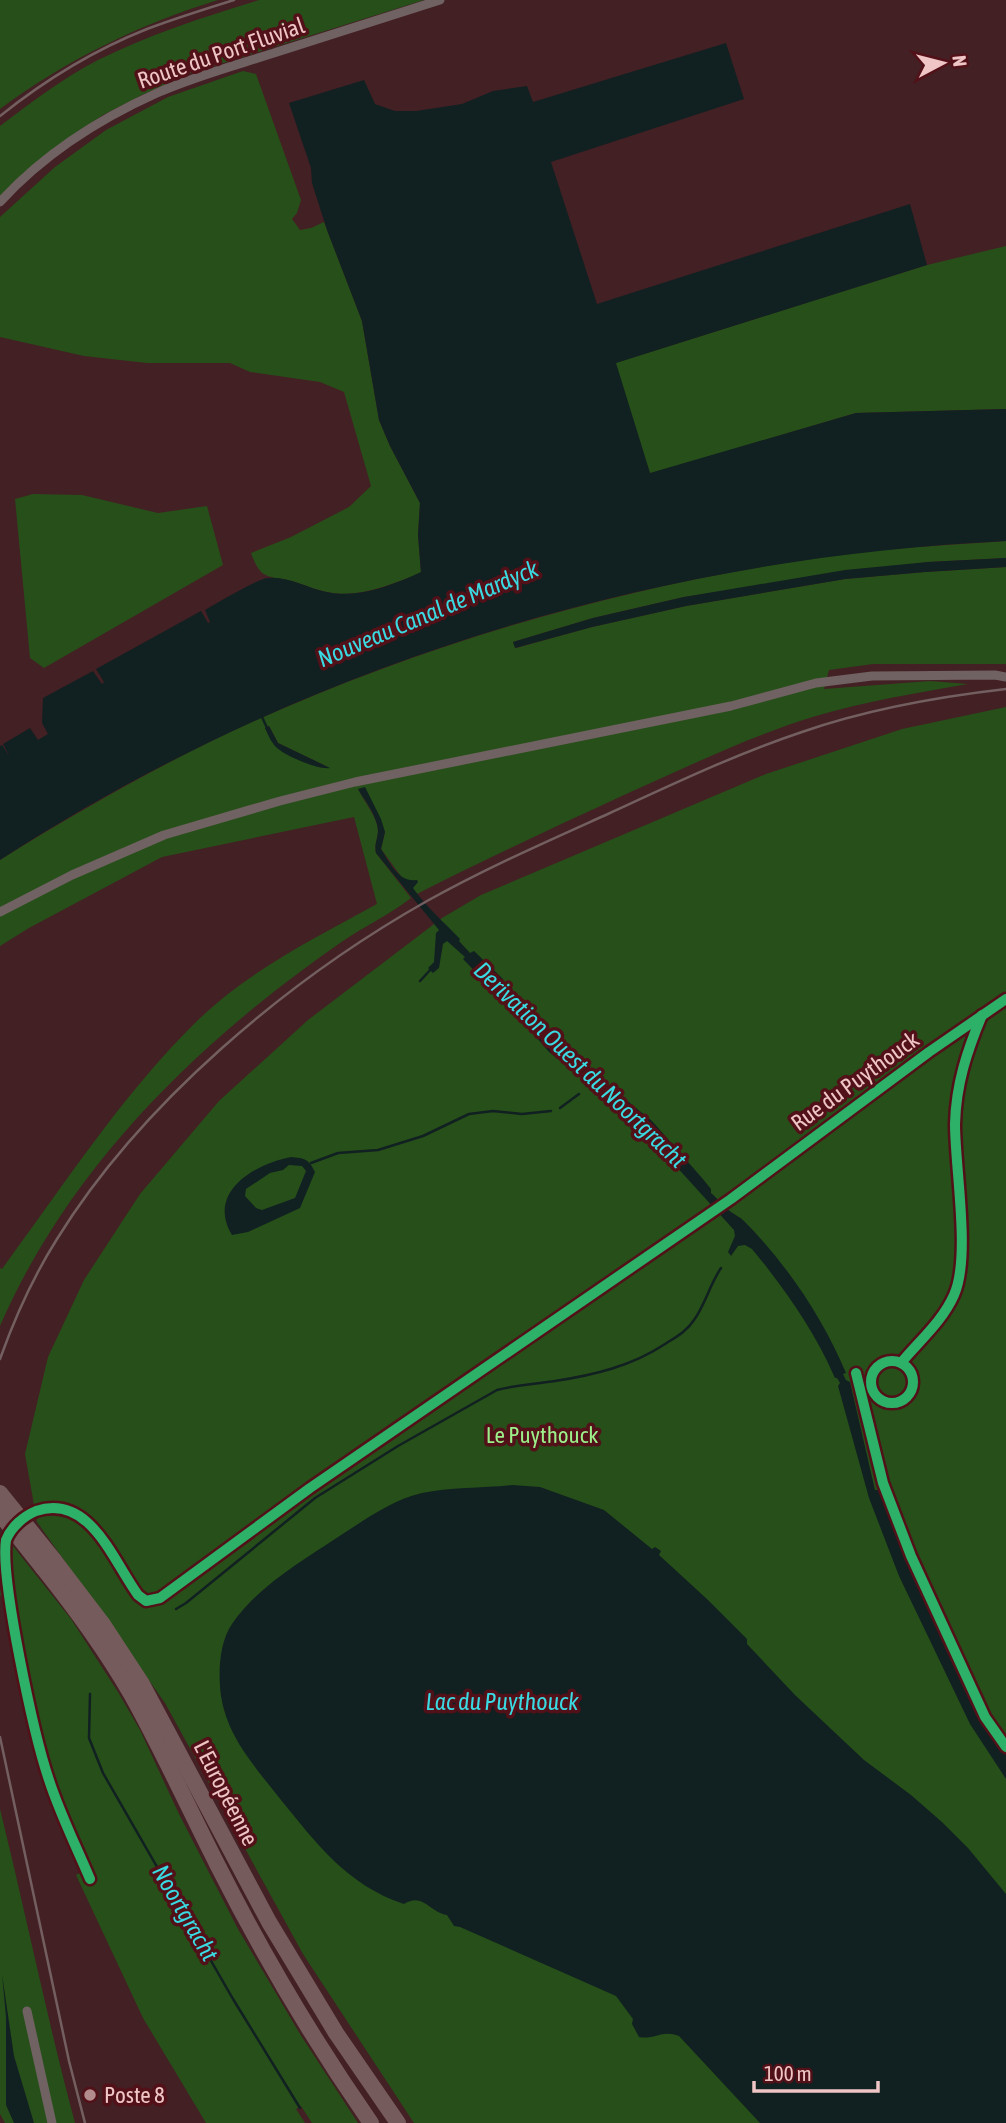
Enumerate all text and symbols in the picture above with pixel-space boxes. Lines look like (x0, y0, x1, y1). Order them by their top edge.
street label: Route du Port Fluvial (134, 12, 308, 94)
north arrow (908, 28, 978, 98)
text: N (948, 54, 971, 68)
water label: Nouveau Canal de Mardyck (313, 555, 543, 672)
water label: Derivation Ouest du Noortgracht (469, 956, 692, 1173)
street label: Rue du Puythouck (786, 1026, 924, 1136)
park label: Le Puythouck (486, 1422, 598, 1448)
water label: Lac du Puythouck (426, 1688, 579, 1715)
street label: L'Européenne (188, 1736, 264, 1850)
water label: Noortgracht (147, 1860, 224, 1966)
scale bar (754, 2050, 878, 2094)
text: 100 m (764, 2061, 812, 2085)
place label: Poste 8 (104, 2082, 165, 2108)
marker: Poste 8 (82, 2087, 98, 2103)

